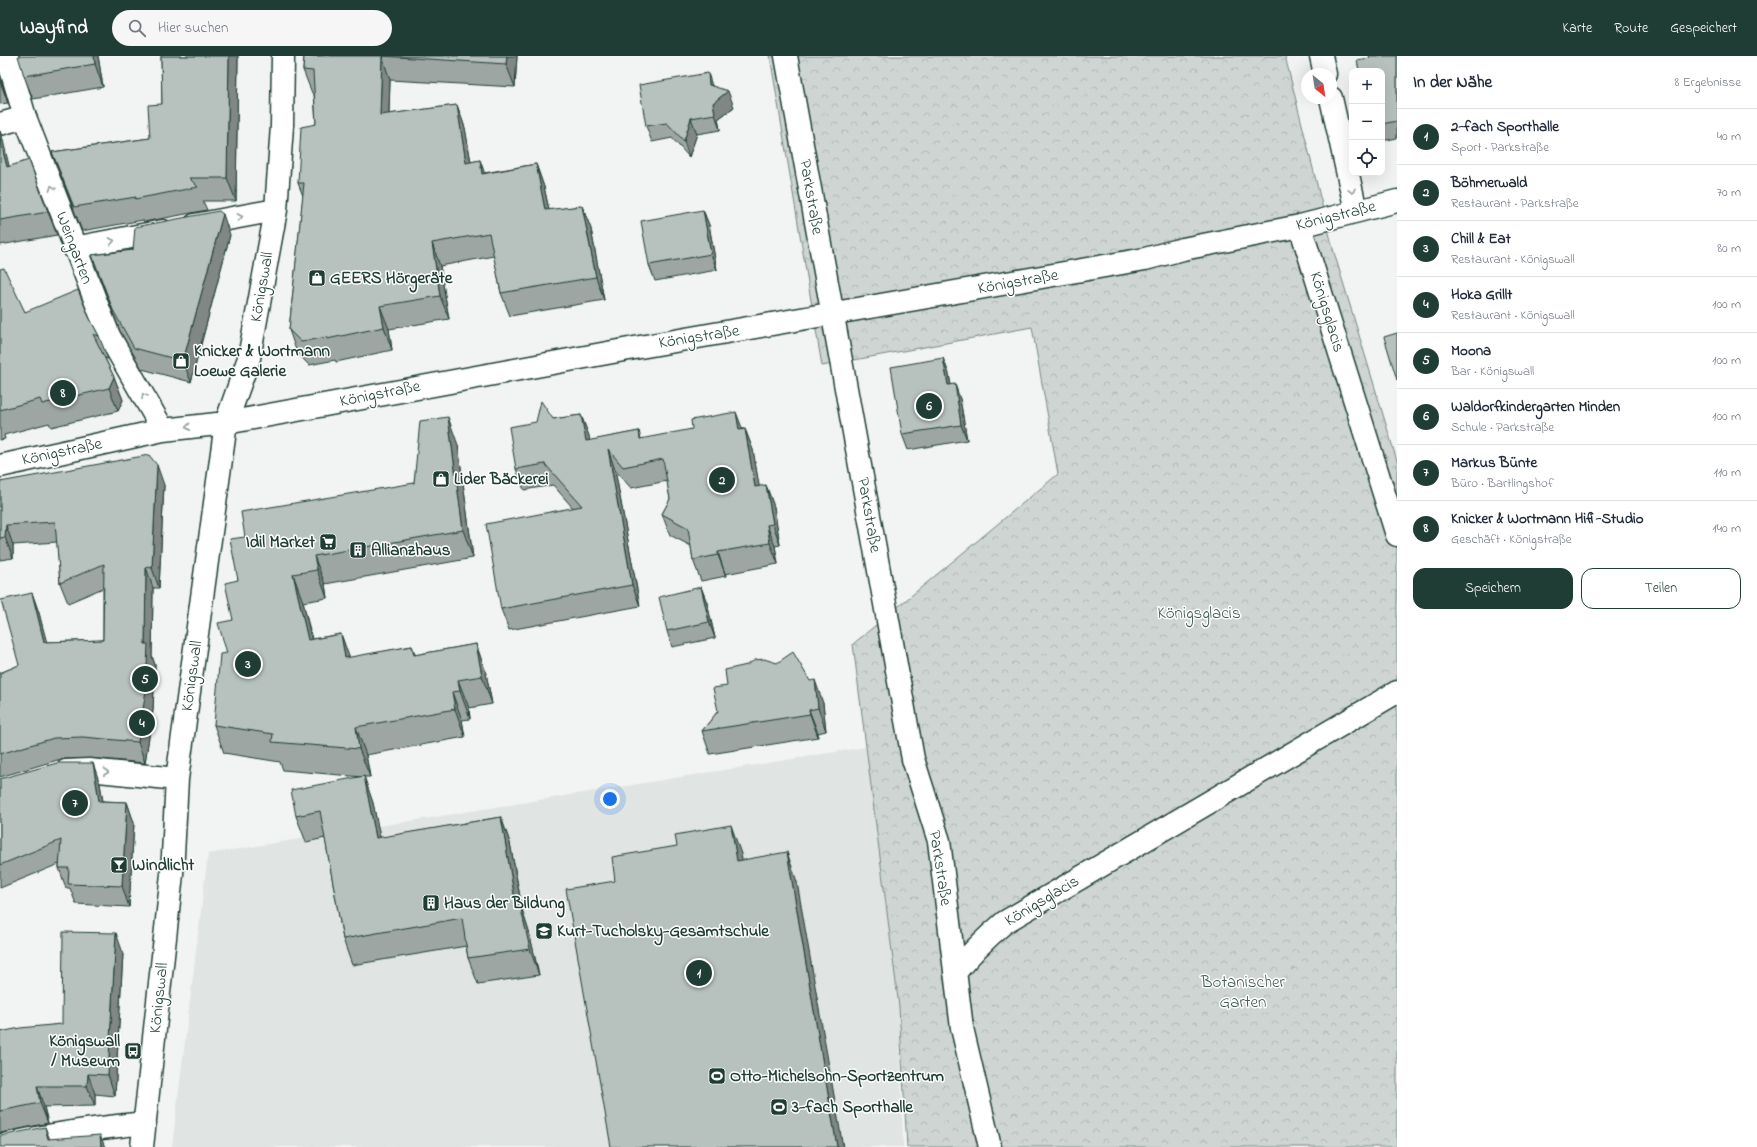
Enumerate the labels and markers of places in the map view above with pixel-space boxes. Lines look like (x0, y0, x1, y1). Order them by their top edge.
place label: GEERS Hörgeräte (330, 266, 454, 293)
shop icon: GEERS Hörgeräte (307, 268, 327, 288)
place label: Knicker & Wortmann Loewe Galerie (194, 339, 331, 384)
shop icon: Knicker & Wortmann Loewe Galerie (171, 351, 191, 371)
pin: 8 (50, 378, 76, 408)
pin: 6 (916, 391, 942, 421)
pin: 2 (709, 465, 735, 495)
place label: Lider Bäckerei (454, 467, 549, 492)
shop icon: Lider Bäckerei (431, 469, 451, 489)
place label: Idil Market (246, 530, 315, 555)
supermarket icon: Idil Market (318, 532, 338, 552)
place label: Allianzhaus (371, 538, 451, 563)
building icon: Allianzhaus (348, 540, 368, 560)
pin: 3 (235, 649, 261, 679)
pin: 5 (132, 664, 158, 694)
pin: 4 (129, 708, 155, 738)
pin: 7 (62, 788, 88, 818)
place label: Windlicht (132, 853, 195, 878)
bar icon: Windlicht (109, 855, 129, 875)
place label: Haus der Bildung (444, 891, 565, 918)
building icon: Haus der Bildung (421, 893, 441, 913)
place label: Kurt-Tucholsky-Gesamtschule (557, 919, 770, 946)
school or university icon: Kurt-Tucholsky-Gesamtschule (534, 921, 554, 941)
pin: 1 (686, 958, 712, 988)
place label: Königswall / Museum (49, 1029, 120, 1074)
bus stop icon: Königswall / Museum (123, 1041, 143, 1061)
place label: Otto-Michelsohn-Sportzentrum (730, 1064, 944, 1089)
sports icon: Otto-Michelsohn-Sportzentrum (707, 1066, 727, 1086)
place label: 3-fach Sporthalle (791, 1095, 914, 1120)
sports icon: 3-fach Sporthalle (769, 1097, 789, 1117)

